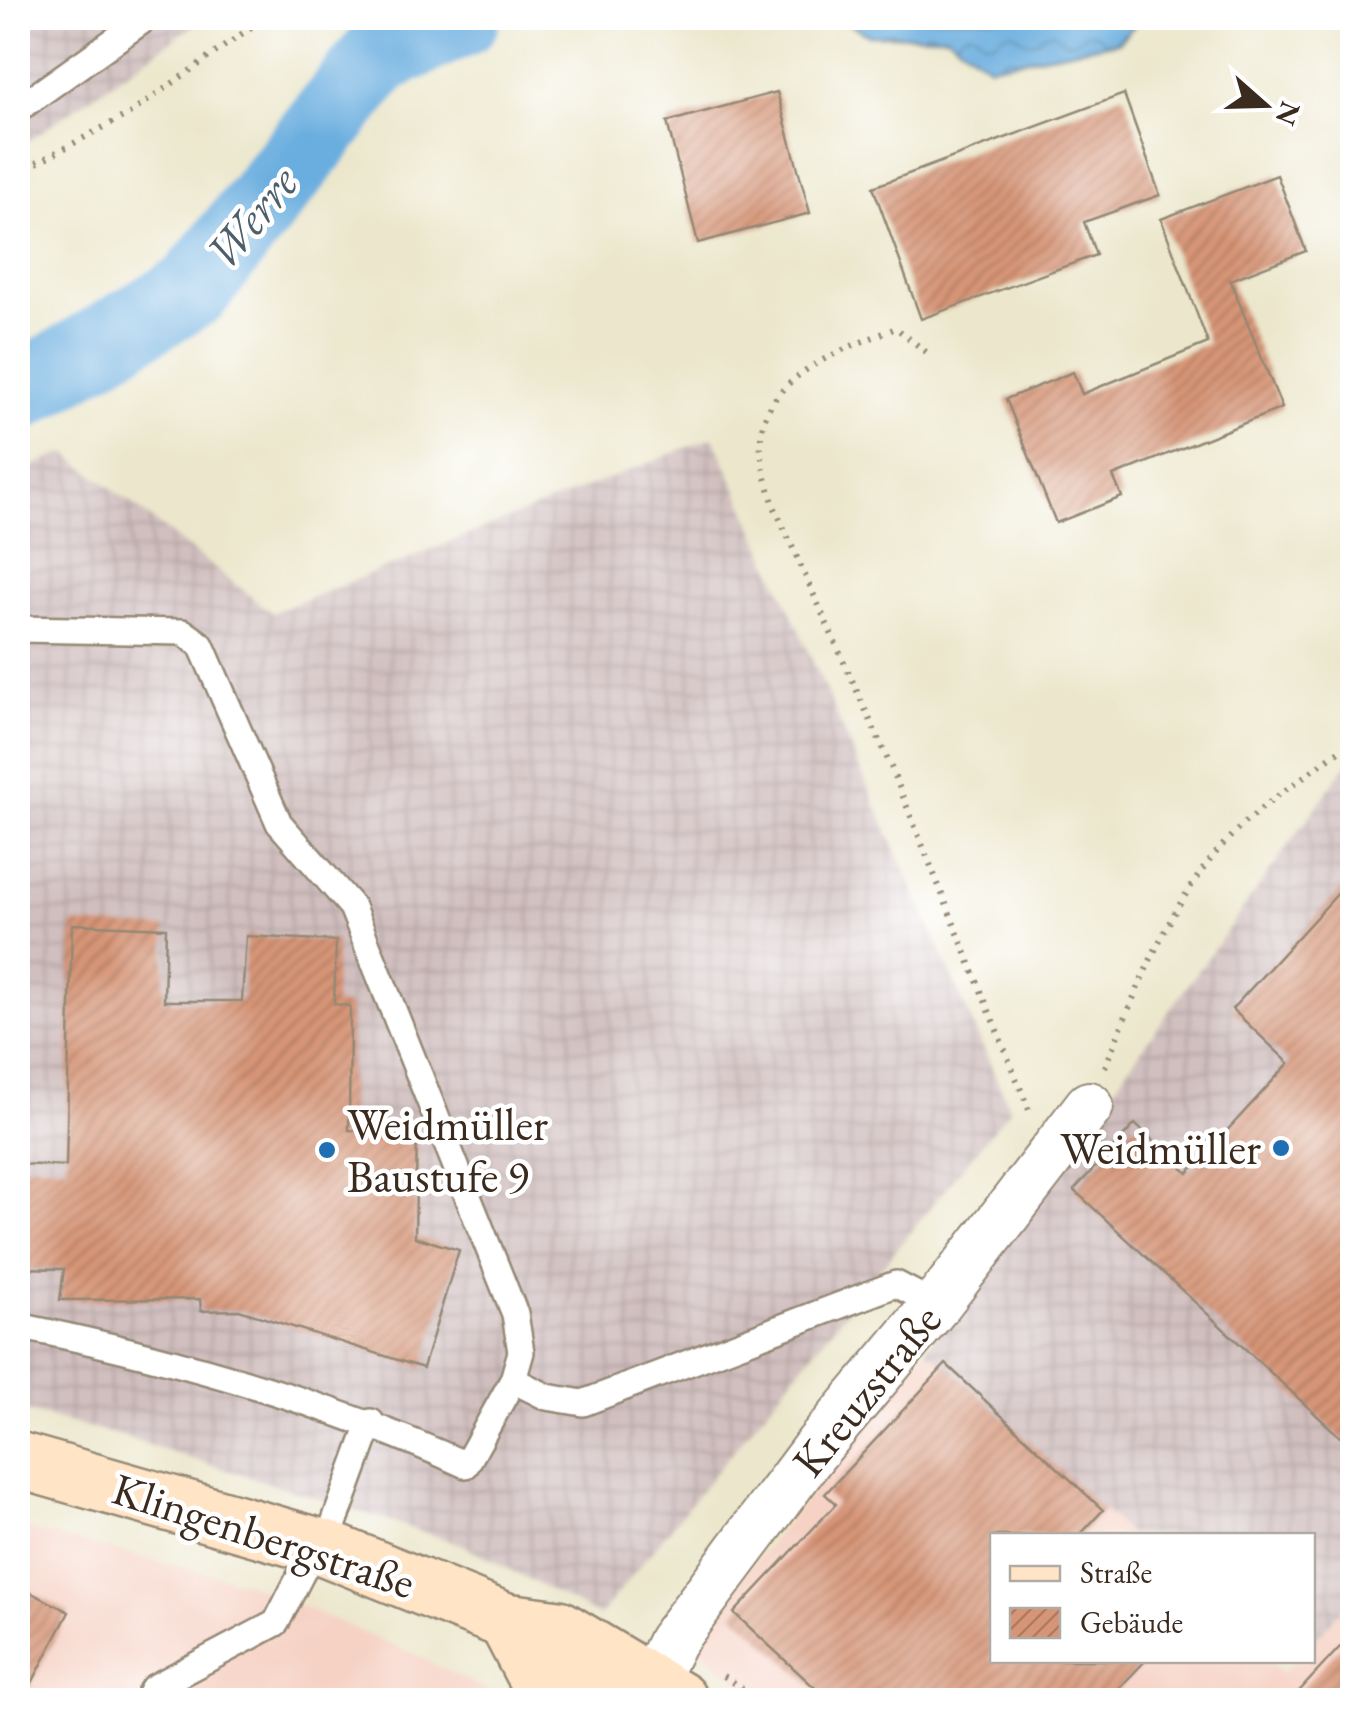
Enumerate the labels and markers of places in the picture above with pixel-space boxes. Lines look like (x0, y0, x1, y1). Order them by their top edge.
place label: Weidmüller Baustufe 9 (347, 1095, 548, 1205)
place label: Weidmüller (1060, 1119, 1261, 1177)
marker: Weidmüller (1270, 1137, 1292, 1159)
marker: Weidmüller Baustufe 9 (316, 1139, 338, 1161)

